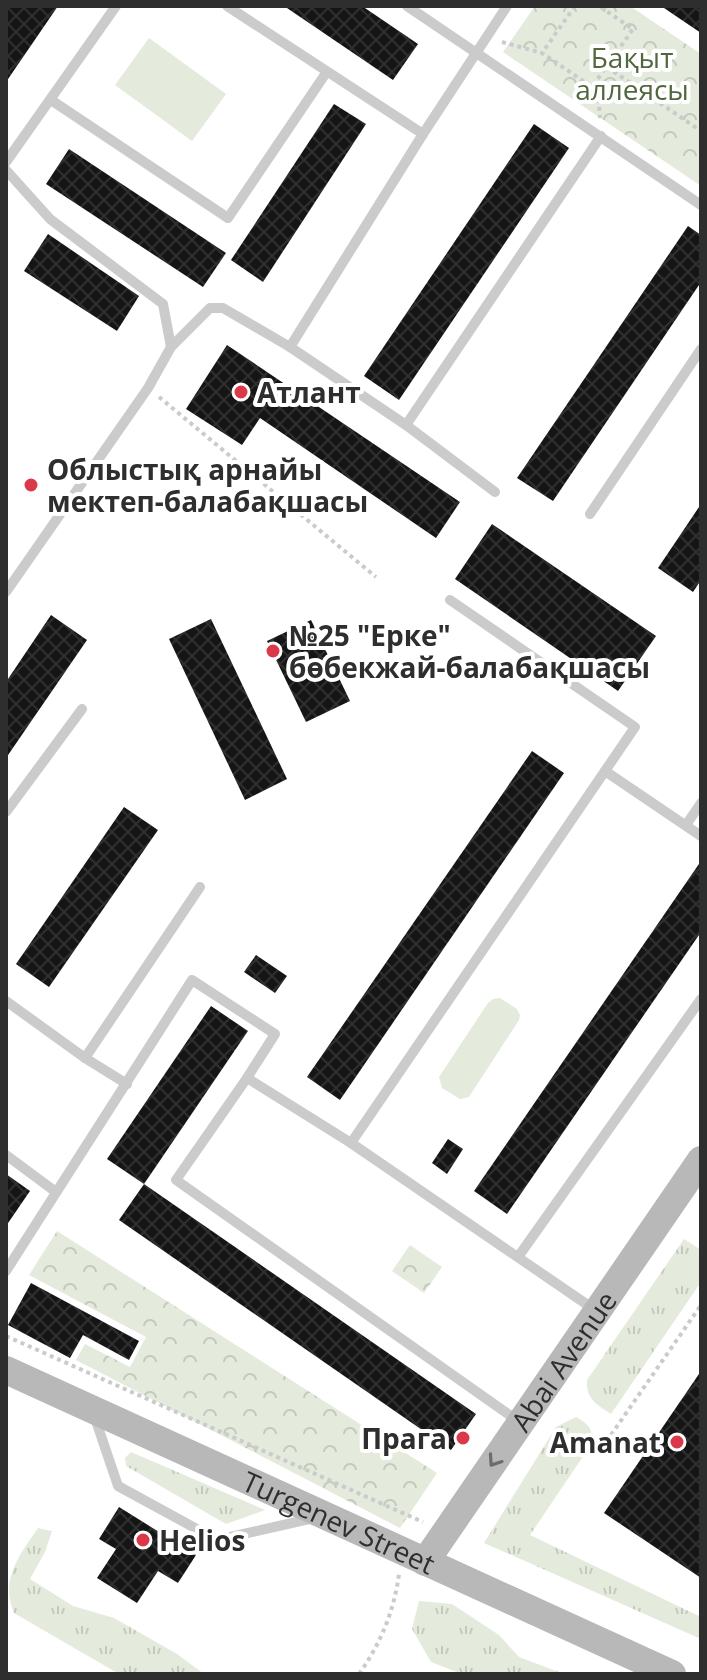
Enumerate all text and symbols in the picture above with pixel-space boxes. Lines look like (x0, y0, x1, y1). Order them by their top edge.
park label: Бақыт аллеясы (575, 38, 689, 108)
place label: Атлант (257, 373, 361, 411)
marker: Атлант (232, 383, 250, 401)
place label: Облыстық арнайы мектеп-балабақшасы (47, 450, 368, 520)
marker: Облыстық арнайы мектеп-балабақшасы (22, 476, 40, 494)
place label: №25 "Ерке" бөбекжай-балабақшасы (289, 616, 650, 686)
marker: №25 "Ерке" бөбекжай-балабақшасы (264, 642, 282, 660)
street label: Abai Avenue (502, 1283, 625, 1439)
place label: Прага (361, 1419, 447, 1457)
place label: Amanat (550, 1423, 661, 1461)
marker: Прага (454, 1429, 472, 1447)
marker: Amanat (668, 1433, 686, 1451)
one-way arrow (489, 1453, 504, 1467)
street label: Turgenev Street (237, 1462, 441, 1582)
place label: Helios (159, 1521, 245, 1559)
marker: Helios (134, 1531, 152, 1549)

